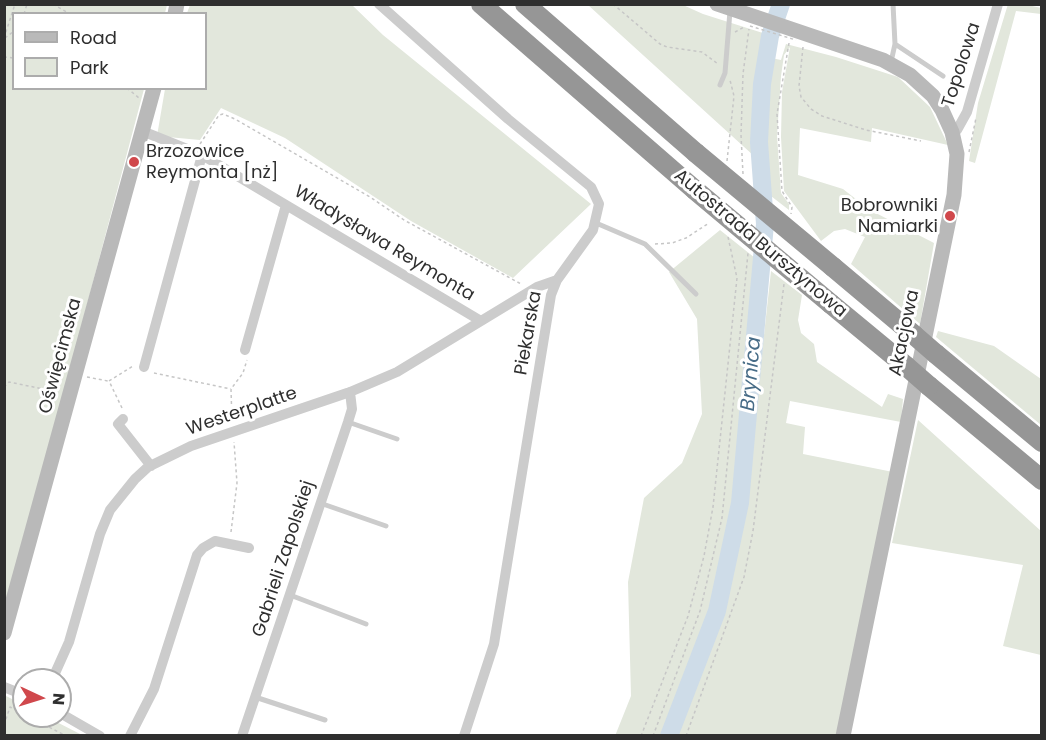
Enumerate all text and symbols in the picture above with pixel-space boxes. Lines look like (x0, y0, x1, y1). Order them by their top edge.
legend (12, 12, 207, 90)
street label: Topolowa (938, 20, 986, 110)
text: Road (70, 25, 117, 50)
text: Park (70, 55, 109, 80)
place label: Brzozowice Reymonta [nż] (146, 141, 278, 184)
marker: Brzozowice Reymonta [nż] (127, 155, 141, 169)
street label: Autostrada Bursztynowa (669, 165, 851, 323)
street label: Władysława Reymonta (290, 181, 478, 307)
place label: Bobrowniki Namiarki (841, 195, 938, 238)
marker: Bobrowniki Namiarki (943, 209, 957, 223)
street label: Akacjowa (885, 288, 925, 378)
street label: Piekarska (511, 289, 547, 377)
street label: Oświęcimska (35, 296, 87, 416)
water label: Brynica (737, 336, 767, 412)
street label: Westerplatte (184, 383, 300, 441)
street label: Gabrieli Zapolskiej (249, 478, 319, 640)
north arrow (12, 668, 72, 728)
text: N (47, 692, 70, 706)

